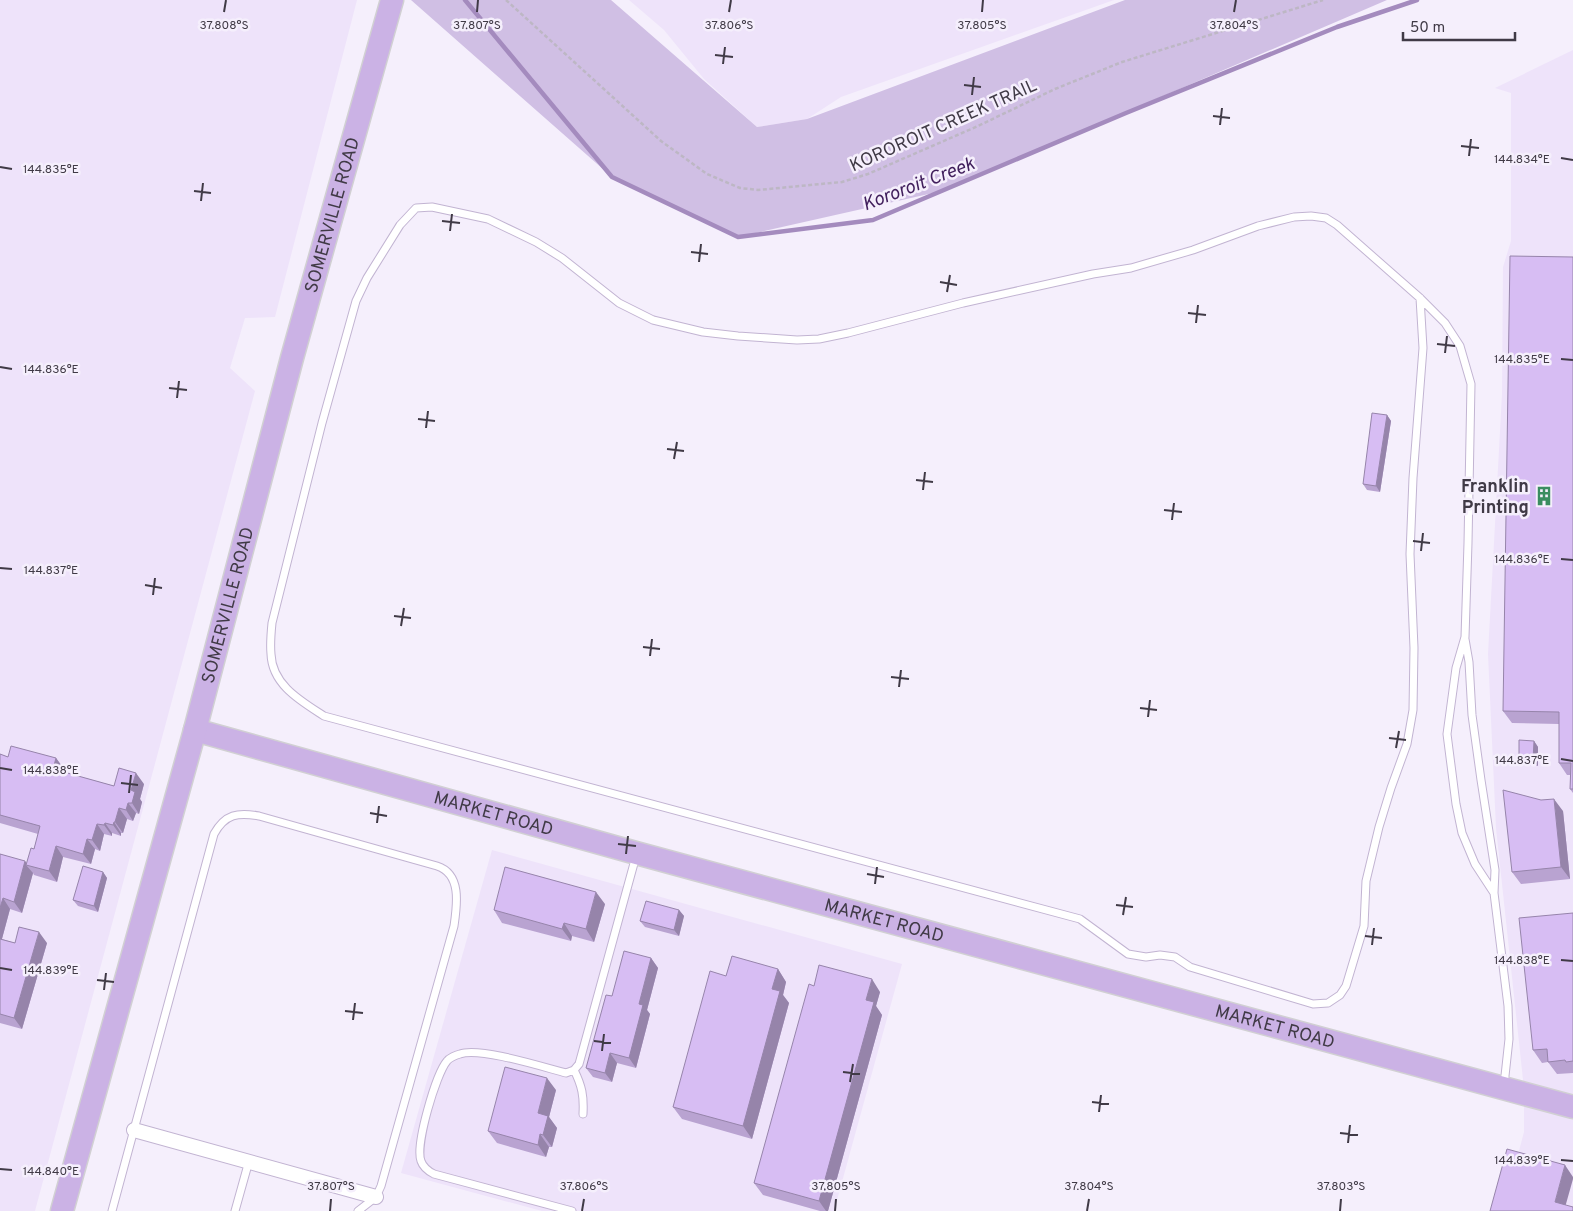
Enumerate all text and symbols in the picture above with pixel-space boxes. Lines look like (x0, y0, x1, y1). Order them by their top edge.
scale bar (1403, 10, 1516, 42)
text: 37.808°S (199, 18, 249, 34)
text: 37.807°S (453, 18, 501, 34)
text: 37.806°S (704, 18, 754, 34)
text: 37.805°S (957, 18, 1007, 34)
text: 37.804°S (1209, 18, 1259, 34)
text: 50 m (1410, 19, 1445, 38)
street label: KOROROIT CREEK TRAIL (846, 75, 1041, 178)
street label: SOMERVILLE ROAD (301, 135, 366, 296)
water label: Kororoit Creek (859, 152, 979, 217)
text: 144.834°E (1494, 152, 1550, 168)
text: 144.835°E (23, 162, 79, 178)
text: 144.835°E (1494, 352, 1550, 368)
text: 144.836°E (23, 362, 79, 378)
place label: Franklin Printing (1461, 476, 1529, 520)
building icon: Franklin Printing (1533, 485, 1555, 507)
street label: SOMERVILLE ROAD (198, 525, 260, 686)
text: 144.836°E (1494, 552, 1550, 568)
text: 144.837°E (24, 563, 78, 579)
text: 144.837°E (1495, 753, 1549, 769)
text: 144.838°E (23, 763, 79, 779)
street label: MARKET ROAD (431, 787, 556, 842)
street label: MARKET ROAD (821, 895, 946, 949)
text: 144.838°E (1494, 953, 1550, 969)
text: 144.839°E (23, 963, 79, 979)
street label: MARKET ROAD (1212, 1000, 1337, 1055)
text: 144.839°E (1494, 1153, 1550, 1169)
text: 144.840°E (23, 1164, 79, 1180)
text: 37.807°S (307, 1179, 355, 1195)
text: 37.806°S (559, 1179, 609, 1195)
text: 37.805°S (811, 1179, 861, 1195)
text: 37.804°S (1064, 1179, 1114, 1195)
text: 37.803°S (1316, 1179, 1366, 1195)

